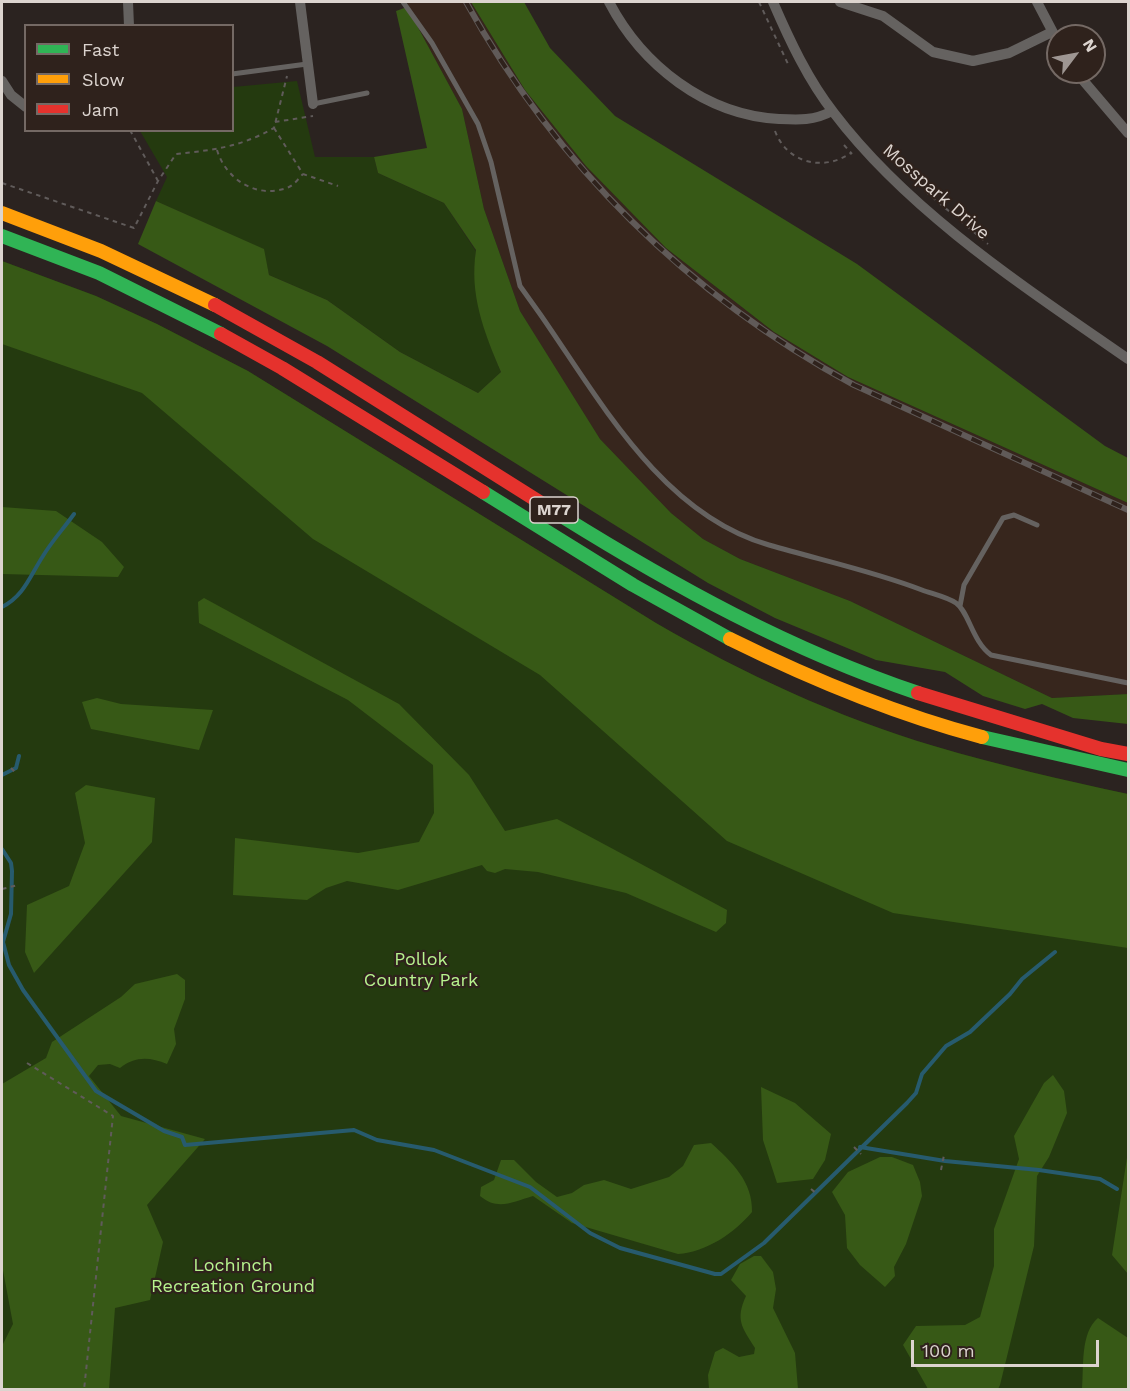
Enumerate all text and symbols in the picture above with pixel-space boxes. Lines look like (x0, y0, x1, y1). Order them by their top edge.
legend (24, 24, 234, 132)
north arrow (1046, 24, 1106, 84)
text: N (1079, 35, 1101, 55)
text: Fast (82, 39, 119, 60)
text: Slow (82, 69, 125, 90)
text: Jam (82, 99, 119, 120)
street label: Mosspark Drive (878, 140, 994, 244)
road number: M77 (530, 497, 578, 523)
park label: Pollok Country Park (364, 949, 478, 992)
park label: Lochinch Recreation Ground (151, 1255, 315, 1298)
scale bar (914, 1328, 1102, 1366)
text: 100 m (922, 1340, 975, 1361)

